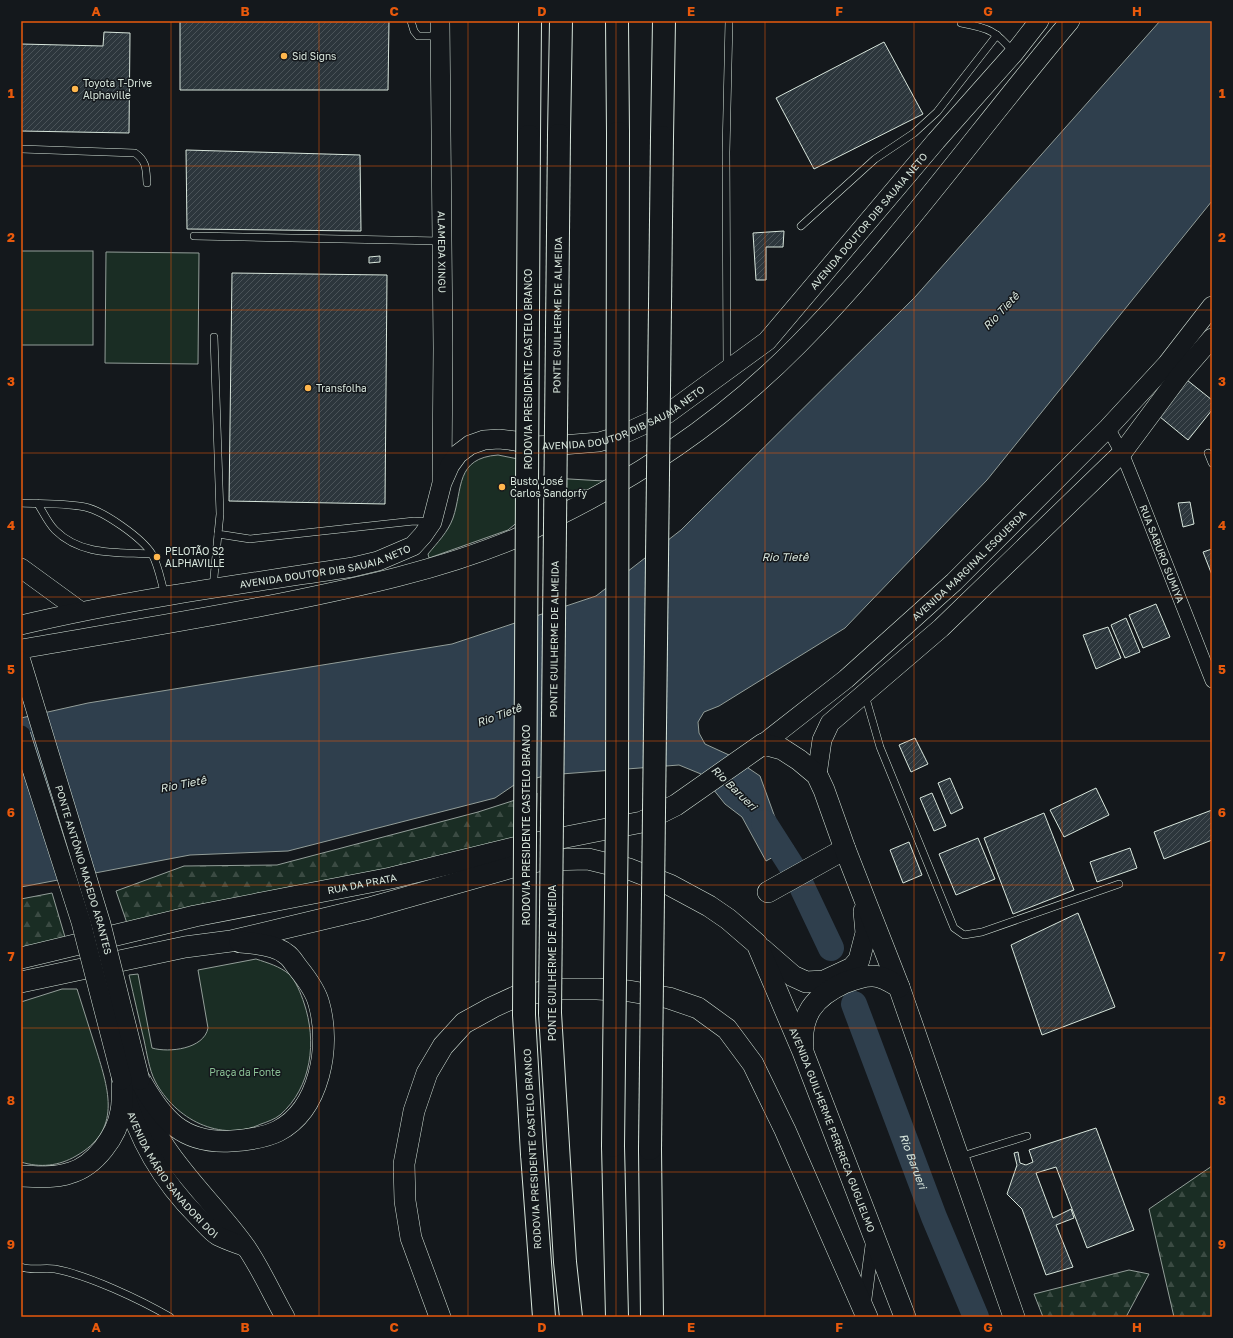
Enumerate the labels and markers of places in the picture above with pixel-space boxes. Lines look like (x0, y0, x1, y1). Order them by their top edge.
place label: Sid Signs (292, 50, 336, 62)
marker: Sid Signs (279, 51, 289, 61)
place label: Toyota T-Drive Alphaville (83, 77, 152, 101)
marker: Toyota T-Drive Alphaville (70, 84, 80, 94)
place label: Transfolha (316, 382, 367, 394)
marker: Transfolha (303, 383, 313, 393)
place label: Busto José Carlos Sandorfy (510, 475, 588, 499)
marker: Busto José Carlos Sandorfy (497, 482, 507, 492)
place label: PELOTÃO S2 ALPHAVILLE (165, 545, 225, 569)
marker: PELOTÃO S2 ALPHAVILLE (152, 552, 162, 562)

